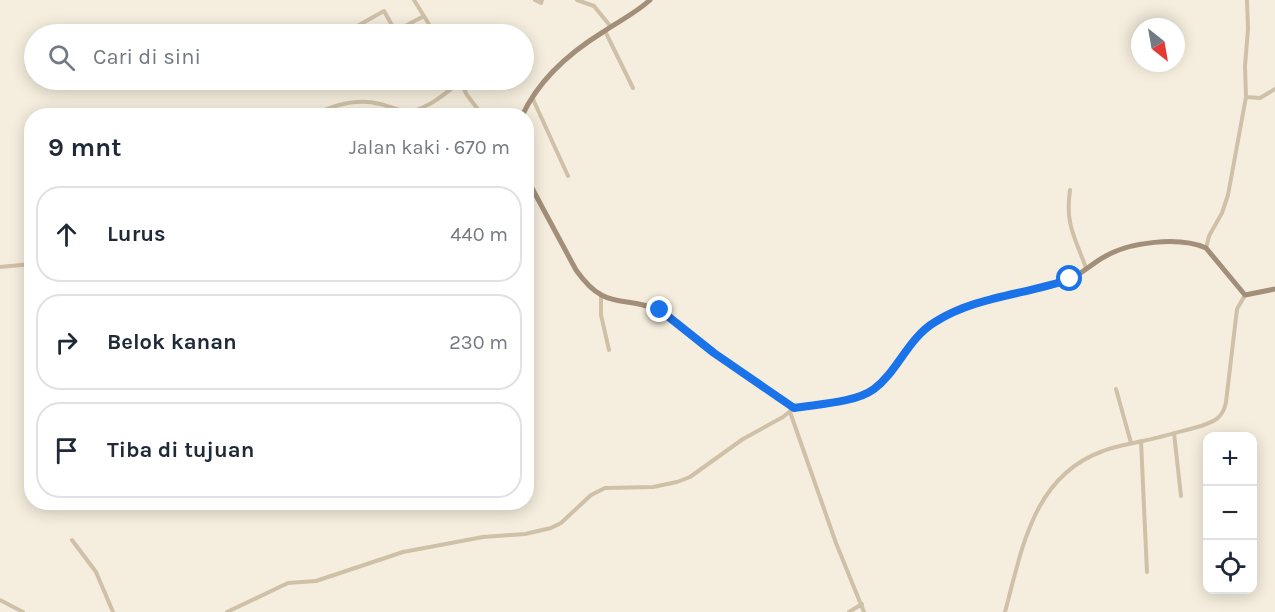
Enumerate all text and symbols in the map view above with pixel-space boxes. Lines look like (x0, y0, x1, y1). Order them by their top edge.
north arrow (1131, 18, 1185, 72)
search box (24, 24, 534, 90)
icon: search (45, 41, 78, 74)
text: Cari di sini (93, 44, 201, 70)
text: 9 mnt (48, 132, 122, 163)
text: Jalan kaki · 670 m (349, 136, 510, 159)
icon: ahead (50, 218, 83, 251)
text: Lurus (107, 221, 166, 247)
text: 440 m (450, 223, 508, 246)
route start (1056, 265, 1082, 291)
route end (646, 296, 672, 322)
icon: right (50, 326, 83, 359)
text: Belok kanan (107, 329, 237, 355)
text: 230 m (449, 331, 508, 354)
map controls (1203, 432, 1257, 594)
button: + (1203, 432, 1257, 486)
icon: arrive (50, 434, 83, 467)
text: Tiba di tujuan (107, 437, 254, 463)
button: − (1203, 486, 1257, 540)
button: locate (1203, 540, 1257, 594)

